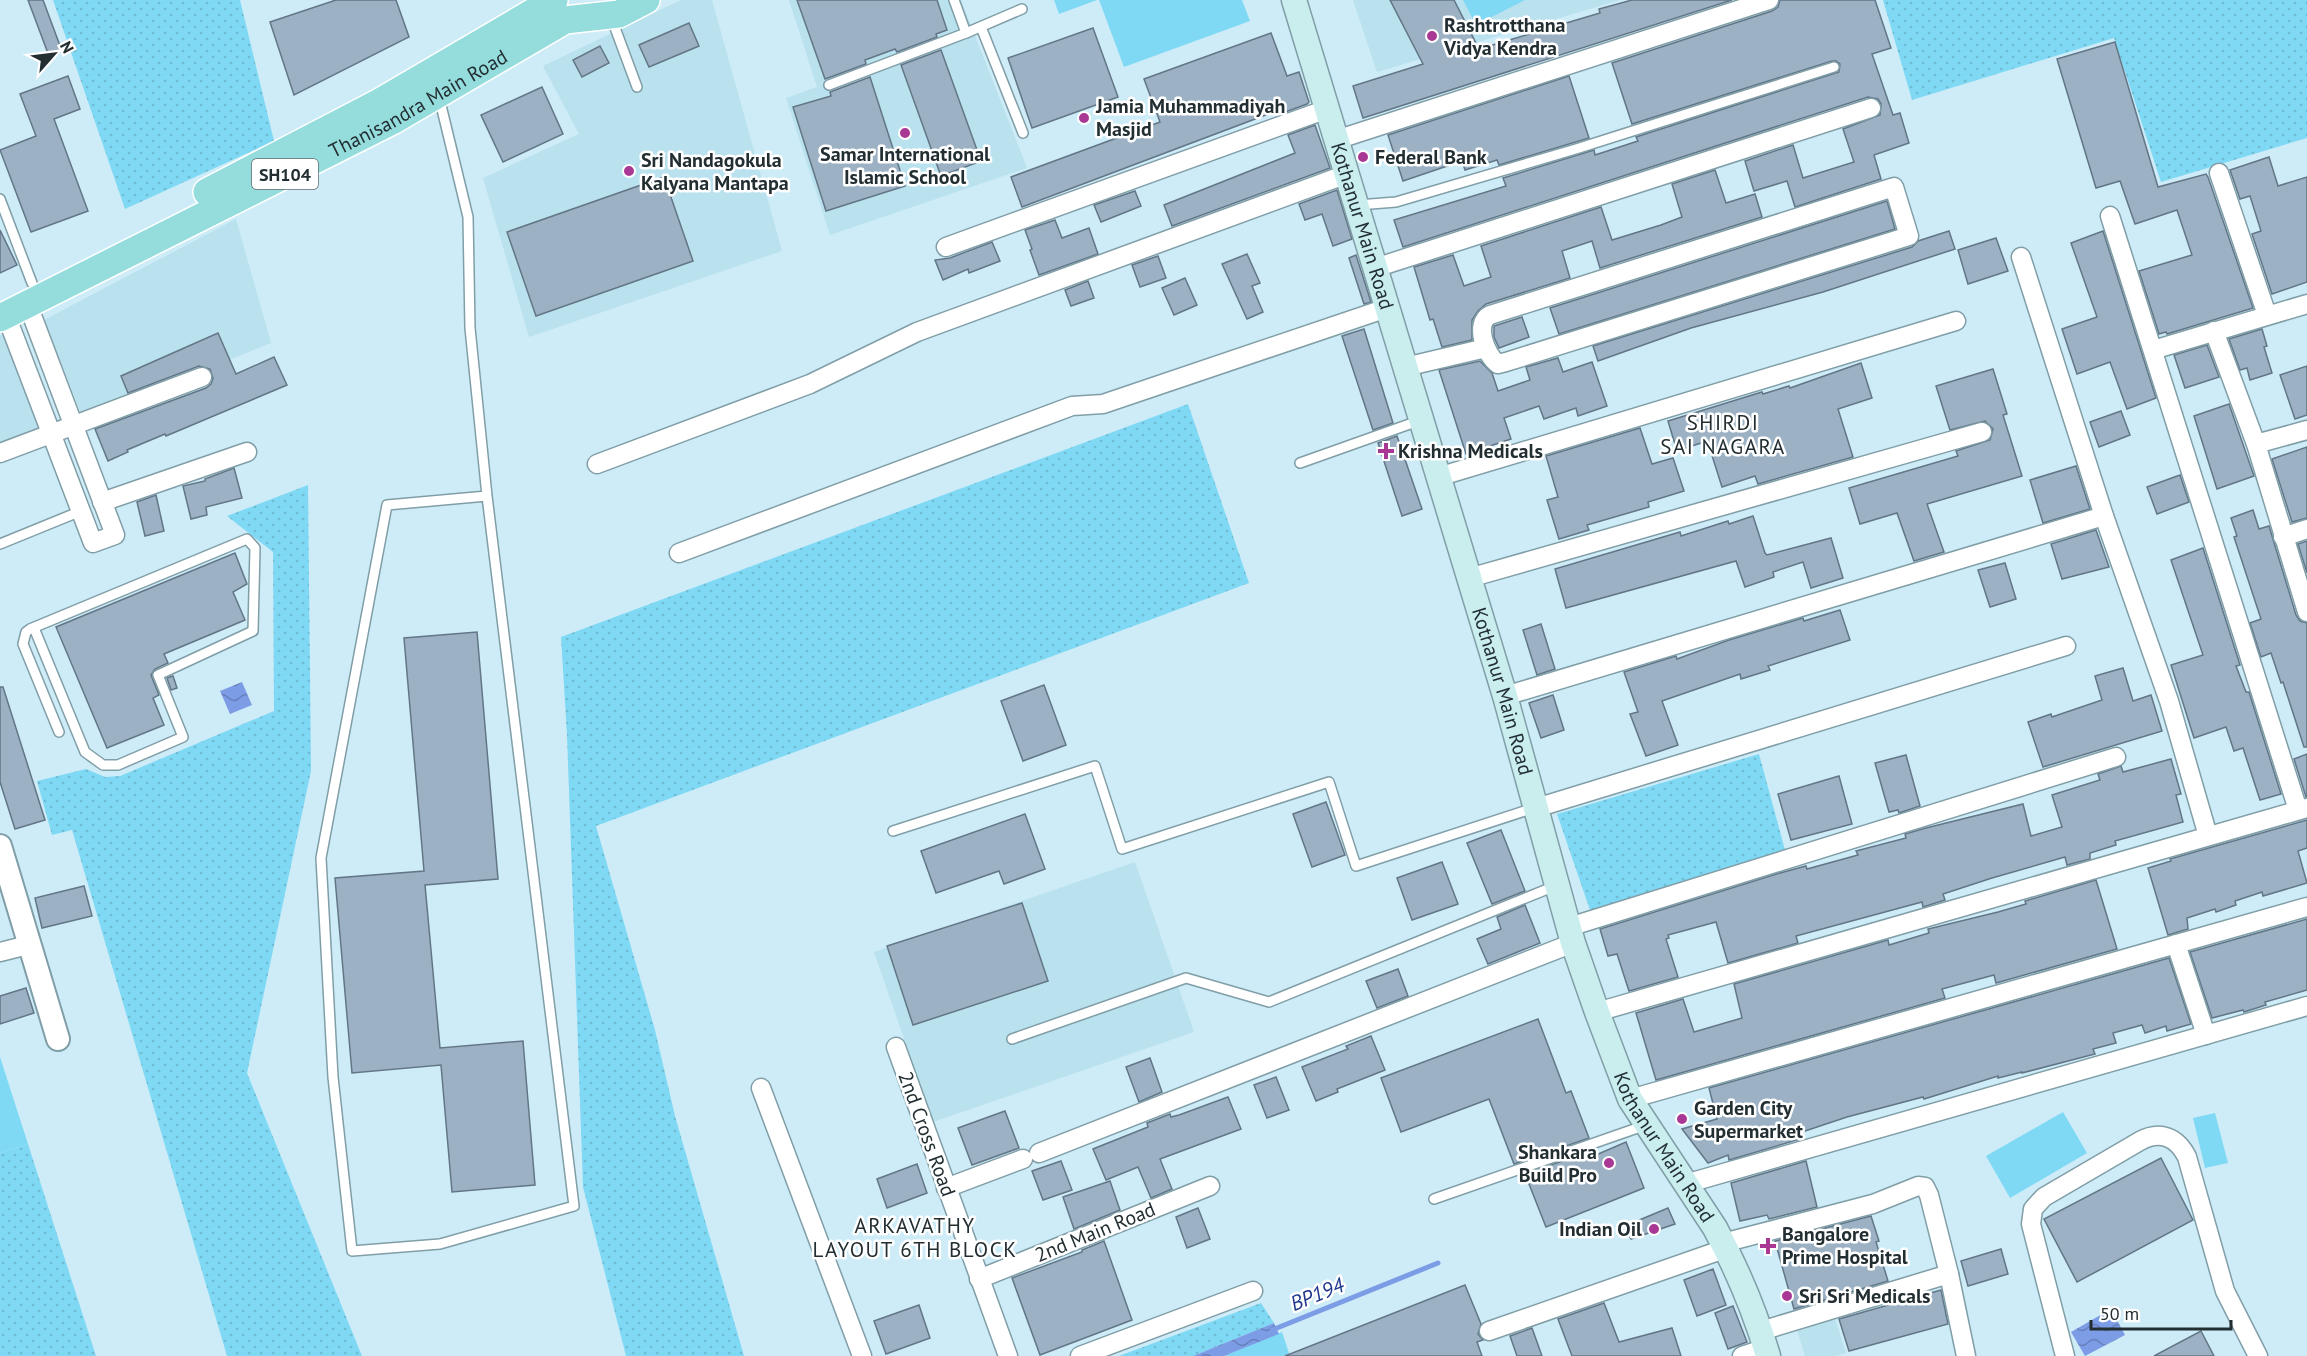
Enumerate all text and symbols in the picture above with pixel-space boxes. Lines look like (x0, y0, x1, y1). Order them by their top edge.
place label: Rashtrotthana Vidya Kendra (1443, 12, 1566, 61)
north arrow (24, 24, 84, 84)
marker: Rashtrotthana Vidya Kendra (1425, 29, 1439, 43)
text: N (56, 38, 79, 56)
street label: Thanisandra Main Road (325, 44, 512, 164)
place label: Jamia Muhammadiyah Masjid (1095, 93, 1285, 142)
marker: Jamia Muhammadiyah Masjid (1077, 111, 1091, 125)
marker: Samar International Islamic School (898, 126, 912, 140)
street label: Kothanur Main Road (1325, 139, 1400, 313)
place label: Samar International Islamic School (820, 141, 990, 190)
place label: Federal Bank (1375, 144, 1487, 170)
place label: Sri Nandagokula Kalyana Mantapa (641, 147, 789, 196)
marker: Federal Bank (1356, 150, 1370, 164)
road number: SH104 (252, 159, 318, 189)
marker: Sri Nandagokula Kalyana Mantapa (622, 164, 636, 178)
district label: SHIRDI SAI NAGARA (1660, 409, 1786, 460)
place label: Krishna Medicals (1398, 438, 1543, 464)
marker: Krishna Medicals (1379, 444, 1393, 458)
street label: Kothanur Main Road (1466, 604, 1539, 778)
street label: 2nd Cross Road (892, 1068, 962, 1200)
street label: Kothanur Main Road (1608, 1068, 1721, 1227)
place label: Garden City Supermarket (1694, 1095, 1803, 1144)
marker: Garden City Supermarket (1675, 1112, 1689, 1126)
place label: Shankara Build Pro (1518, 1139, 1597, 1188)
marker: Shankara Build Pro (1602, 1156, 1616, 1170)
street label: 2nd Main Road (1031, 1196, 1159, 1268)
district label: ARKAVATHY LAYOUT 6TH BLOCK (813, 1212, 1017, 1263)
place label: Indian Oil (1559, 1216, 1642, 1242)
place label: Bangalore Prime Hospital (1782, 1221, 1908, 1270)
marker: Indian Oil (1647, 1222, 1661, 1236)
marker: Bangalore Prime Hospital (1759, 1237, 1777, 1255)
water label: BP194 (1286, 1271, 1349, 1317)
place label: Sri Sri Medicals (1799, 1283, 1930, 1309)
marker: Sri Sri Medicals (1780, 1289, 1794, 1303)
scale bar (2091, 1293, 2230, 1331)
text: 50 m (2100, 1302, 2139, 1325)

